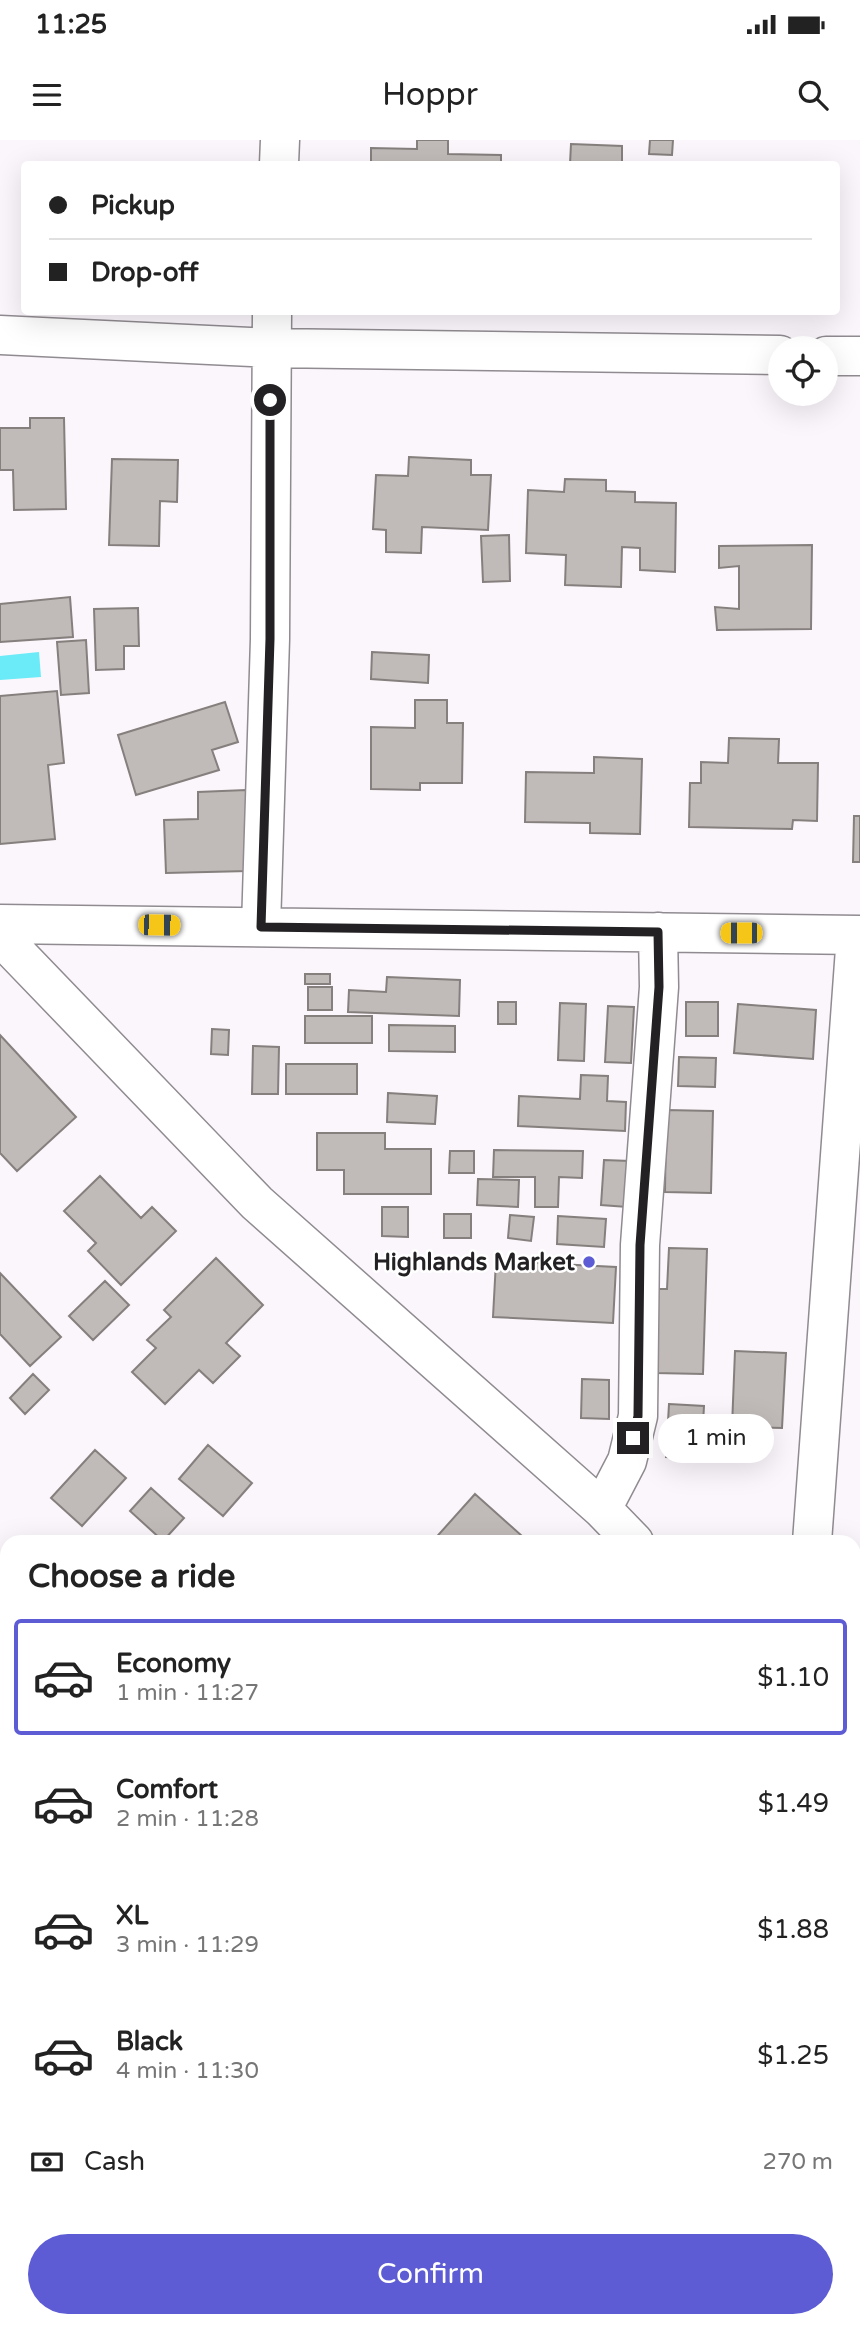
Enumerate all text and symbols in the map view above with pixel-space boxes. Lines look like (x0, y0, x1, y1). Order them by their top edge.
text: 11:25 (35, 9, 107, 40)
icon: menu (28, 76, 66, 114)
text: Hoppr (382, 76, 478, 114)
icon: search (794, 76, 832, 114)
text: Pickup (91, 190, 175, 221)
text: Drop-off (91, 257, 198, 288)
map controls (768, 336, 838, 406)
button: locate (768, 336, 838, 406)
route start (254, 384, 286, 416)
car (138, 914, 181, 936)
car (721, 923, 763, 944)
place label: Highlands Market (373, 1248, 576, 1277)
marker: Highlands Market (581, 1254, 597, 1270)
callout: 1 min (658, 1414, 773, 1462)
route end (617, 1422, 649, 1454)
text: 1 min (685, 1424, 747, 1452)
text: Choose a ride (28, 1558, 235, 1596)
icon: car (32, 1646, 95, 1709)
text: Economy (116, 1648, 231, 1679)
text: $1.10 (757, 1662, 829, 1693)
text: 1 min · 11:27 (116, 1679, 259, 1707)
icon: car (32, 1772, 95, 1835)
text: Comfort (116, 1774, 218, 1805)
text: $1.49 (758, 1788, 829, 1819)
text: 2 min · 11:28 (116, 1805, 259, 1833)
icon: car (32, 1898, 95, 1961)
text: XL (116, 1900, 148, 1931)
text: $1.88 (757, 1914, 829, 1945)
text: 3 min · 11:29 (116, 1931, 259, 1959)
icon: car (32, 2024, 95, 2087)
text: Black (116, 2026, 183, 2057)
text: $1.25 (757, 2040, 829, 2071)
text: 4 min · 11:30 (116, 2057, 259, 2085)
icon: cash (28, 2143, 66, 2181)
text: Cash (84, 2146, 145, 2177)
text: 270 m (763, 2148, 833, 2176)
button: Confirm (28, 2234, 833, 2314)

